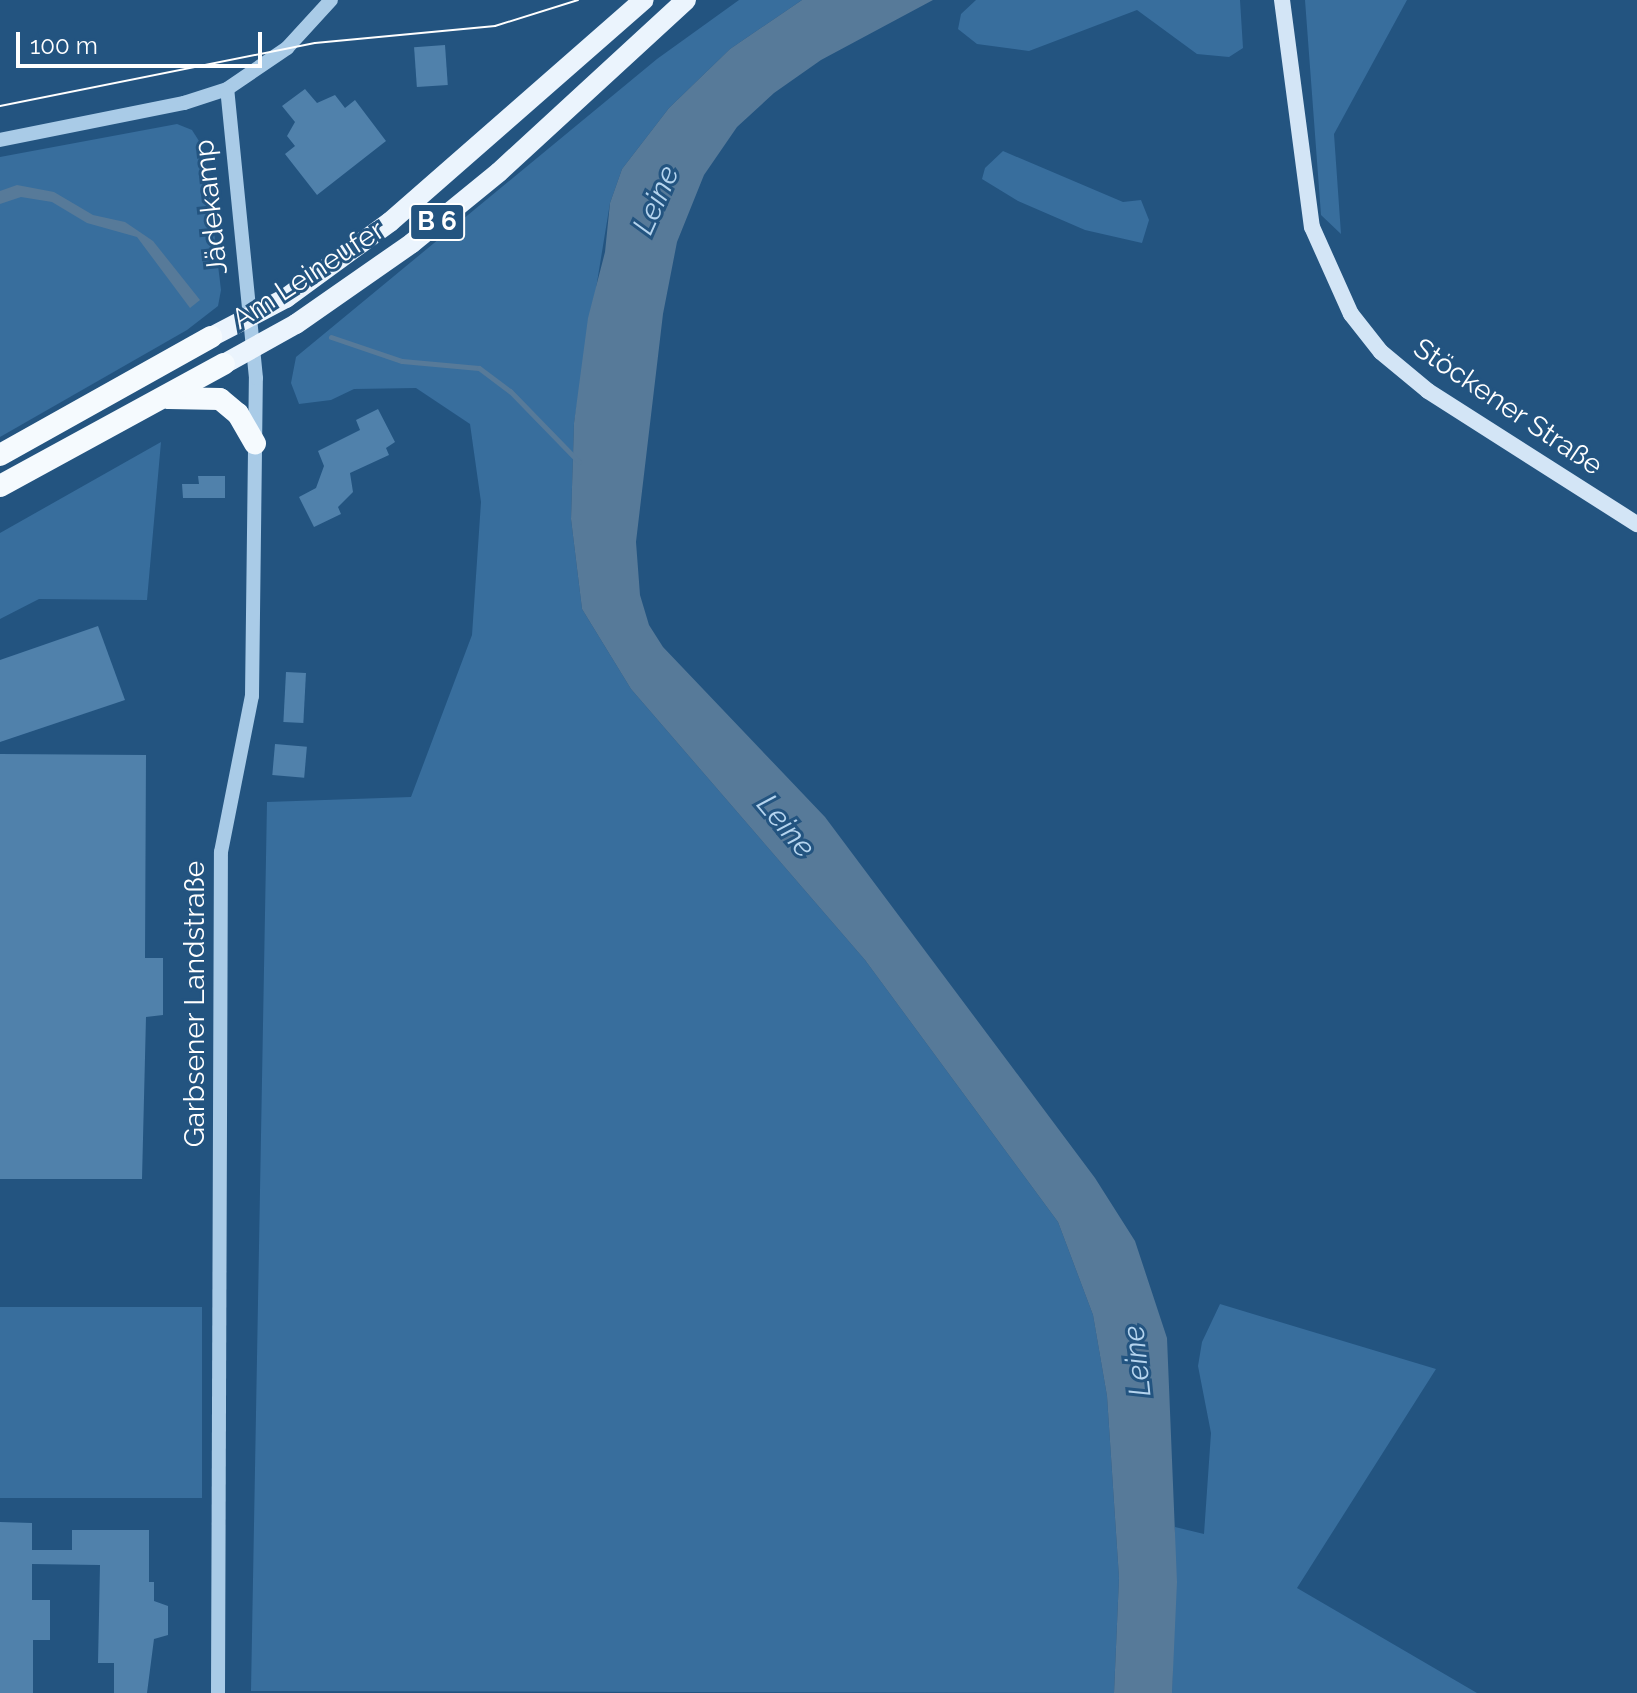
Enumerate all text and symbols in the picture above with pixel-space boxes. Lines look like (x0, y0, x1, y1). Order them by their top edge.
scale bar (20, 16, 266, 66)
text: 100 m (30, 31, 98, 60)
street label: Jädekamp (187, 138, 235, 276)
water label: Leine (625, 160, 687, 240)
road number: B 6 (409, 200, 465, 244)
street label: Am Leineufer (226, 213, 390, 337)
street label: Stöckener Straße (1407, 331, 1609, 483)
water label: Leine (749, 787, 823, 865)
street label: Garbsener Landstraße (178, 860, 212, 1148)
water label: Leine (1115, 1324, 1159, 1398)

